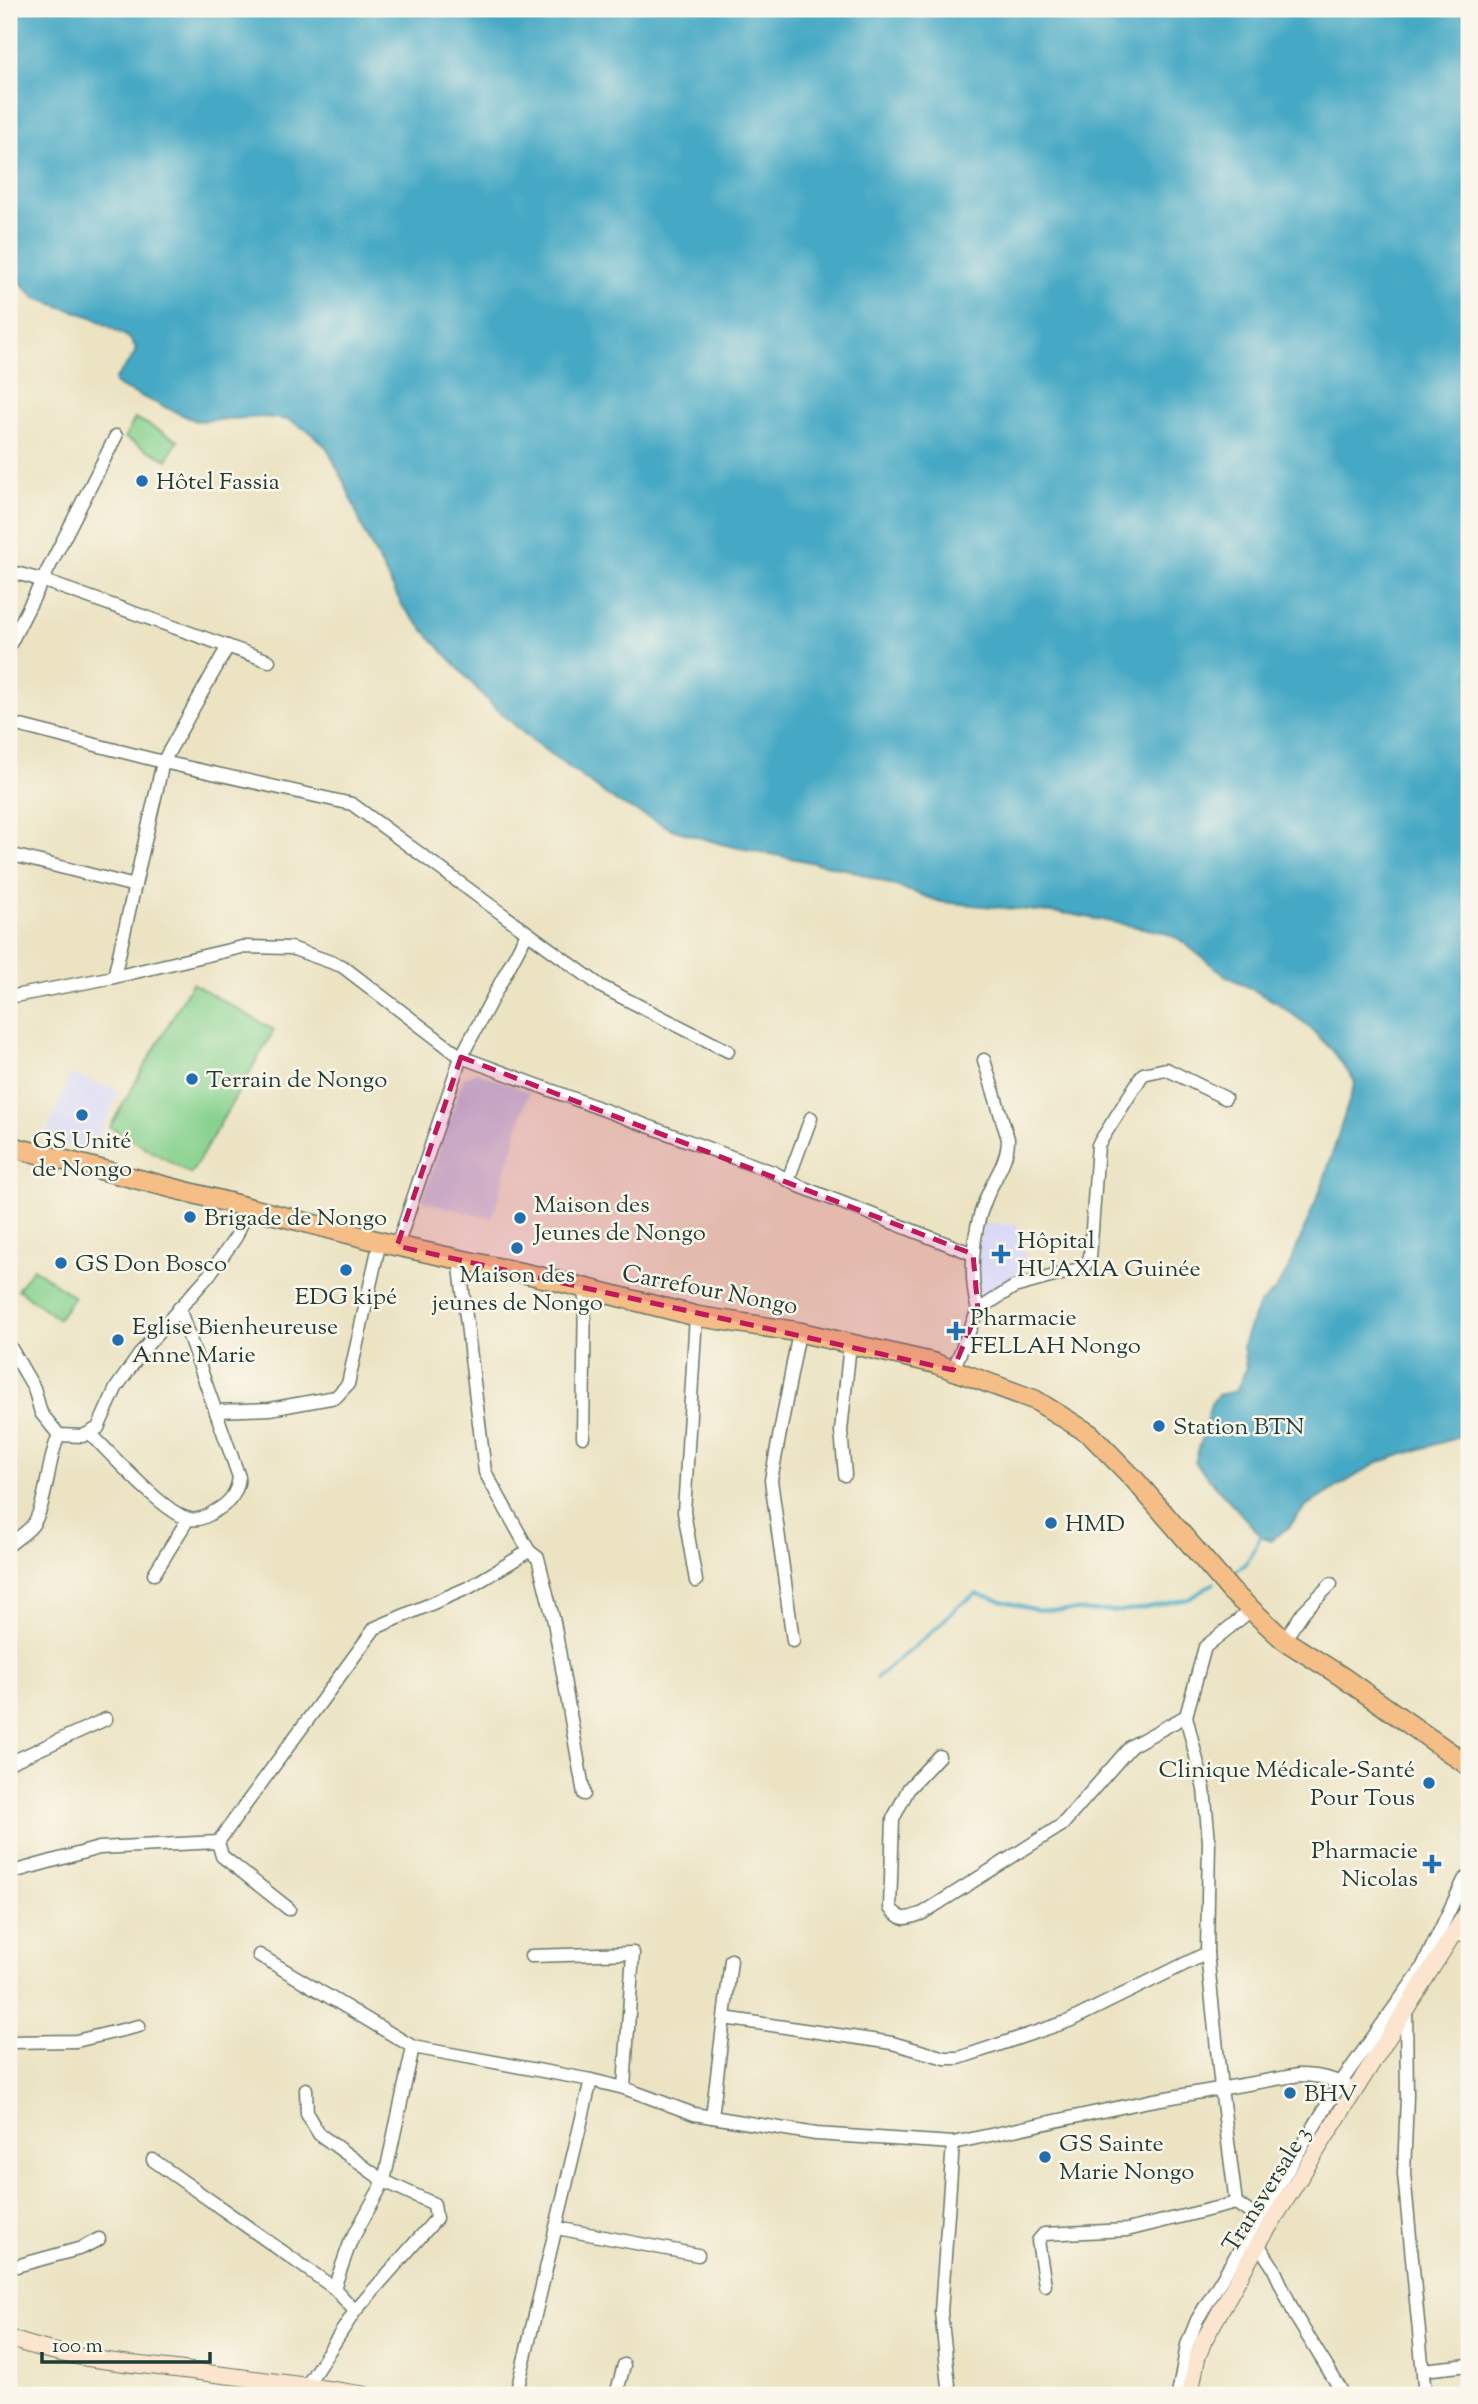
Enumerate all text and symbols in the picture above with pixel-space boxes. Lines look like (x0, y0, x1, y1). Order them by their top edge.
place label: Hôtel Fassia (156, 466, 280, 500)
marker: Hôtel Fassia (134, 473, 150, 489)
place label: Terrain de Nongo (206, 1064, 387, 1098)
marker: Terrain de Nongo (184, 1071, 200, 1087)
marker: GS Unité de Nongo (74, 1107, 90, 1123)
place label: GS Unité de Nongo (32, 1125, 132, 1187)
place label: Maison des Jeunes de Nongo (532, 1189, 706, 1251)
place label: Brigade de Nongo (204, 1202, 387, 1236)
marker: Brigade de Nongo (182, 1209, 198, 1225)
marker: Maison des Jeunes de Nongo (512, 1210, 528, 1226)
place label: Hôpital HUAXIA Guinée (1017, 1225, 1201, 1287)
marker: Maison des jeunes de Nongo (509, 1240, 525, 1256)
marker: Hôpital HUAXIA Guinée (991, 1244, 1011, 1264)
place label: GS Don Bosco (75, 1248, 227, 1282)
marker: GS Don Bosco (53, 1255, 69, 1271)
street label: Carrefour Nongo (619, 1257, 800, 1325)
place label: Maison des jeunes de Nongo (431, 1259, 603, 1321)
marker: EDG kipé (338, 1262, 354, 1278)
place label: EDG kipé (295, 1281, 397, 1315)
place label: Pharmacie FELLAH Nongo (970, 1302, 1141, 1364)
place label: Eglise Bienheureuse Anne Marie (132, 1311, 338, 1373)
marker: Pharmacie FELLAH Nongo (948, 1323, 964, 1339)
marker: Eglise Bienheureuse Anne Marie (110, 1332, 126, 1348)
place label: Station BTN (1173, 1411, 1304, 1445)
marker: Station BTN (1151, 1418, 1167, 1434)
place label: HMD (1065, 1508, 1125, 1542)
marker: HMD (1043, 1515, 1059, 1531)
place label: Clinique Médicale-Santé Pour Tous (1158, 1754, 1415, 1816)
marker: Clinique Médicale-Santé Pour Tous (1421, 1775, 1437, 1791)
place label: Pharmacie Nicolas (1311, 1835, 1418, 1897)
marker: Pharmacie Nicolas (1424, 1856, 1440, 1872)
place label: BHV (1304, 2078, 1357, 2112)
marker: BHV (1282, 2085, 1298, 2101)
street label: Transversale 3 (1215, 2120, 1320, 2260)
place label: GS Sainte Marie Nongo (1059, 2128, 1194, 2190)
marker: GS Sainte Marie Nongo (1037, 2149, 1053, 2165)
scale bar (42, 2320, 210, 2364)
text: 100 m (52, 2332, 103, 2362)

